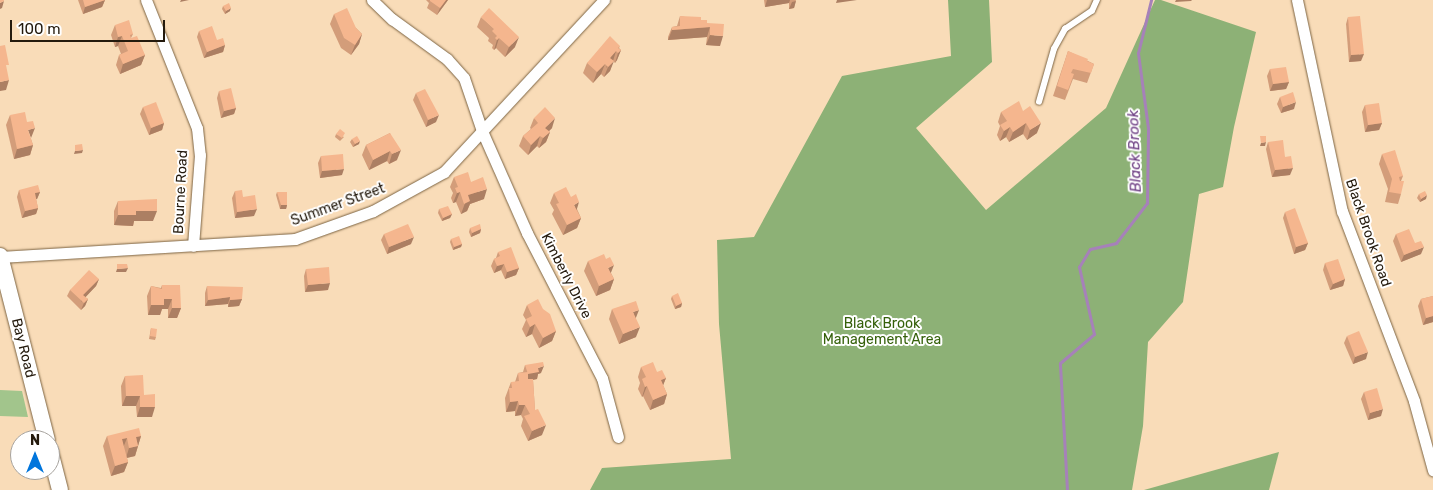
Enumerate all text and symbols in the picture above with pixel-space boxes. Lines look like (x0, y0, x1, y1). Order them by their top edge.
scale bar (12, 10, 168, 42)
text: 100 m (18, 20, 60, 38)
water label: Black Brook (1125, 109, 1145, 193)
street label: Bourne Road (170, 150, 192, 234)
street label: Black Brook Road (1342, 177, 1394, 289)
street label: Summer Street (289, 180, 387, 230)
street label: Kimberly Drive (537, 230, 595, 322)
street label: Bay Road (7, 316, 39, 380)
park label: Black Brook Management Area (823, 316, 941, 348)
north arrow (10, 430, 60, 480)
text: N (30, 432, 40, 449)

